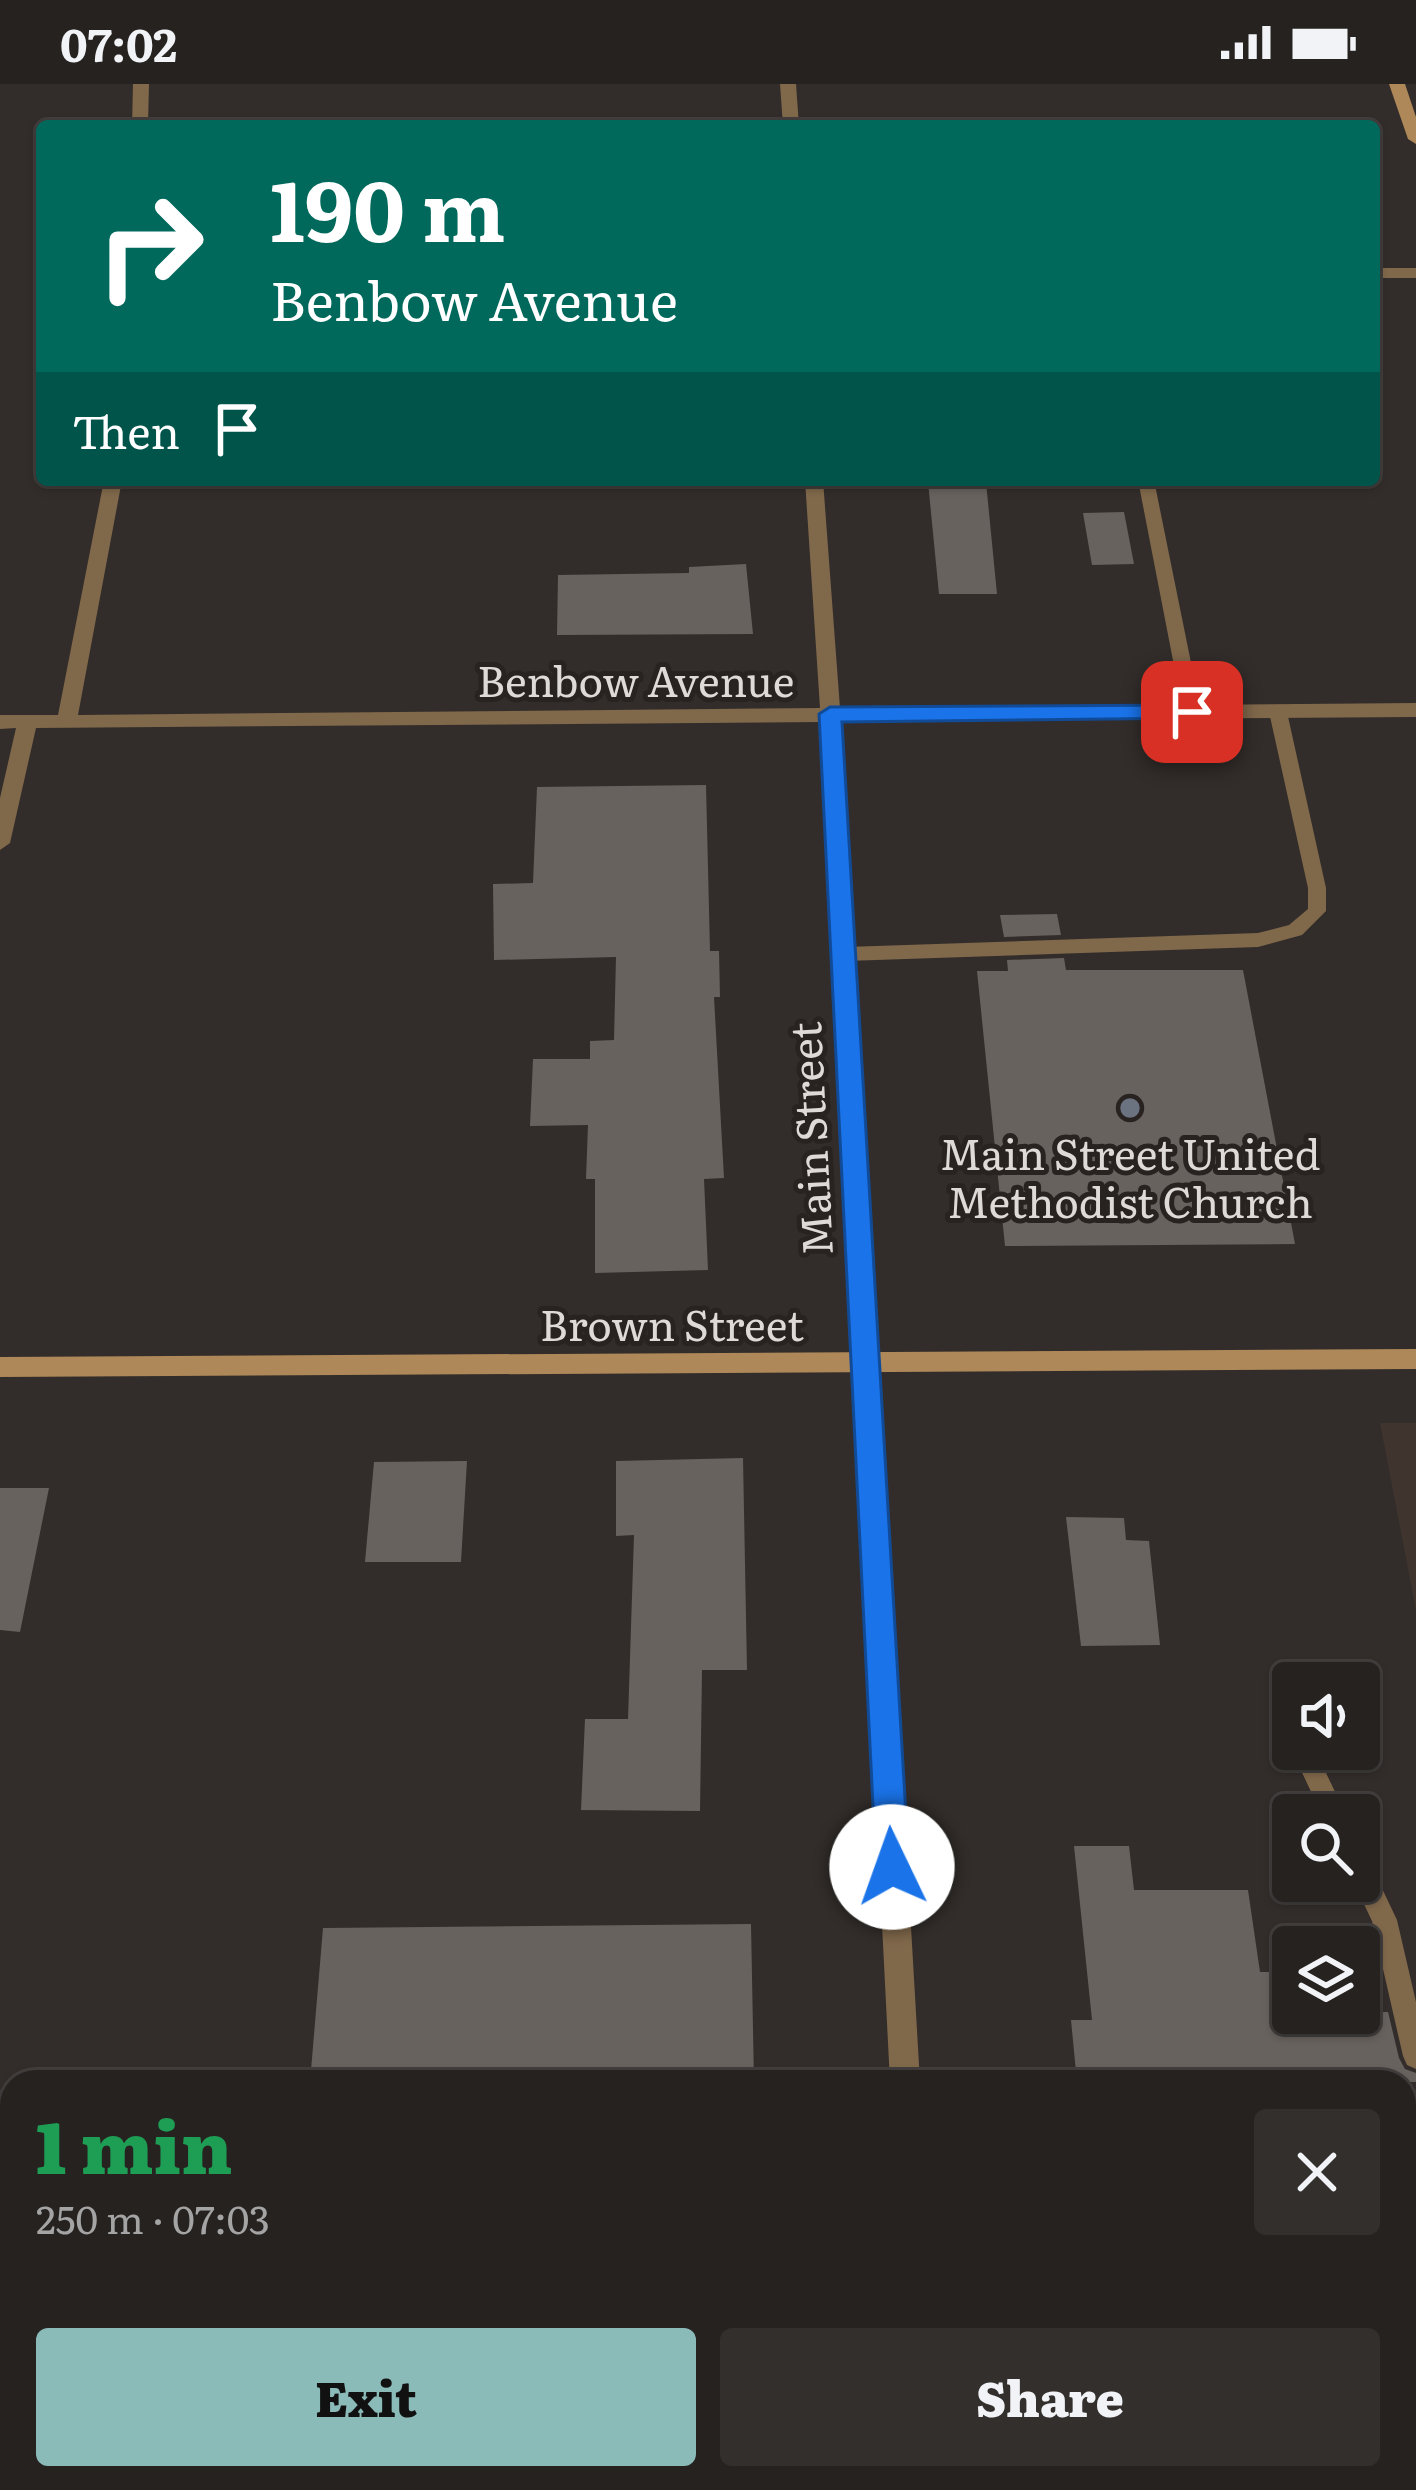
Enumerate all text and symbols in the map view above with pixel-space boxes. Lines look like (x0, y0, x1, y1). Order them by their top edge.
text: 07:02 (60, 9, 177, 76)
text: 190 m (270, 143, 505, 268)
icon: right (72, 168, 228, 324)
text: Benbow Avenue (270, 257, 678, 338)
text: Then (72, 396, 180, 463)
icon: arrive (204, 396, 270, 462)
street label: Benbow Avenue (477, 648, 795, 710)
pin (1141, 661, 1243, 763)
icon: arrive (1159, 679, 1225, 745)
street label: Main Street (772, 1020, 846, 1258)
marker: Main Street United Methodist Church (1117, 1095, 1143, 1121)
place label: Main Street United Methodist Church (940, 1121, 1320, 1231)
street label: Brown Street (540, 1292, 804, 1354)
map controls (1272, 1662, 1380, 2034)
button: sound (1272, 1662, 1380, 1770)
button: search (1272, 1794, 1380, 1902)
position arrow (829, 1804, 955, 1930)
button: layers (1272, 1926, 1380, 2034)
text: 1 min (36, 2089, 232, 2196)
button: close (1254, 2109, 1380, 2235)
text: 250 m · 07:03 (36, 2188, 270, 2246)
button: Exit (36, 2328, 696, 2466)
button: Share (720, 2328, 1380, 2466)

